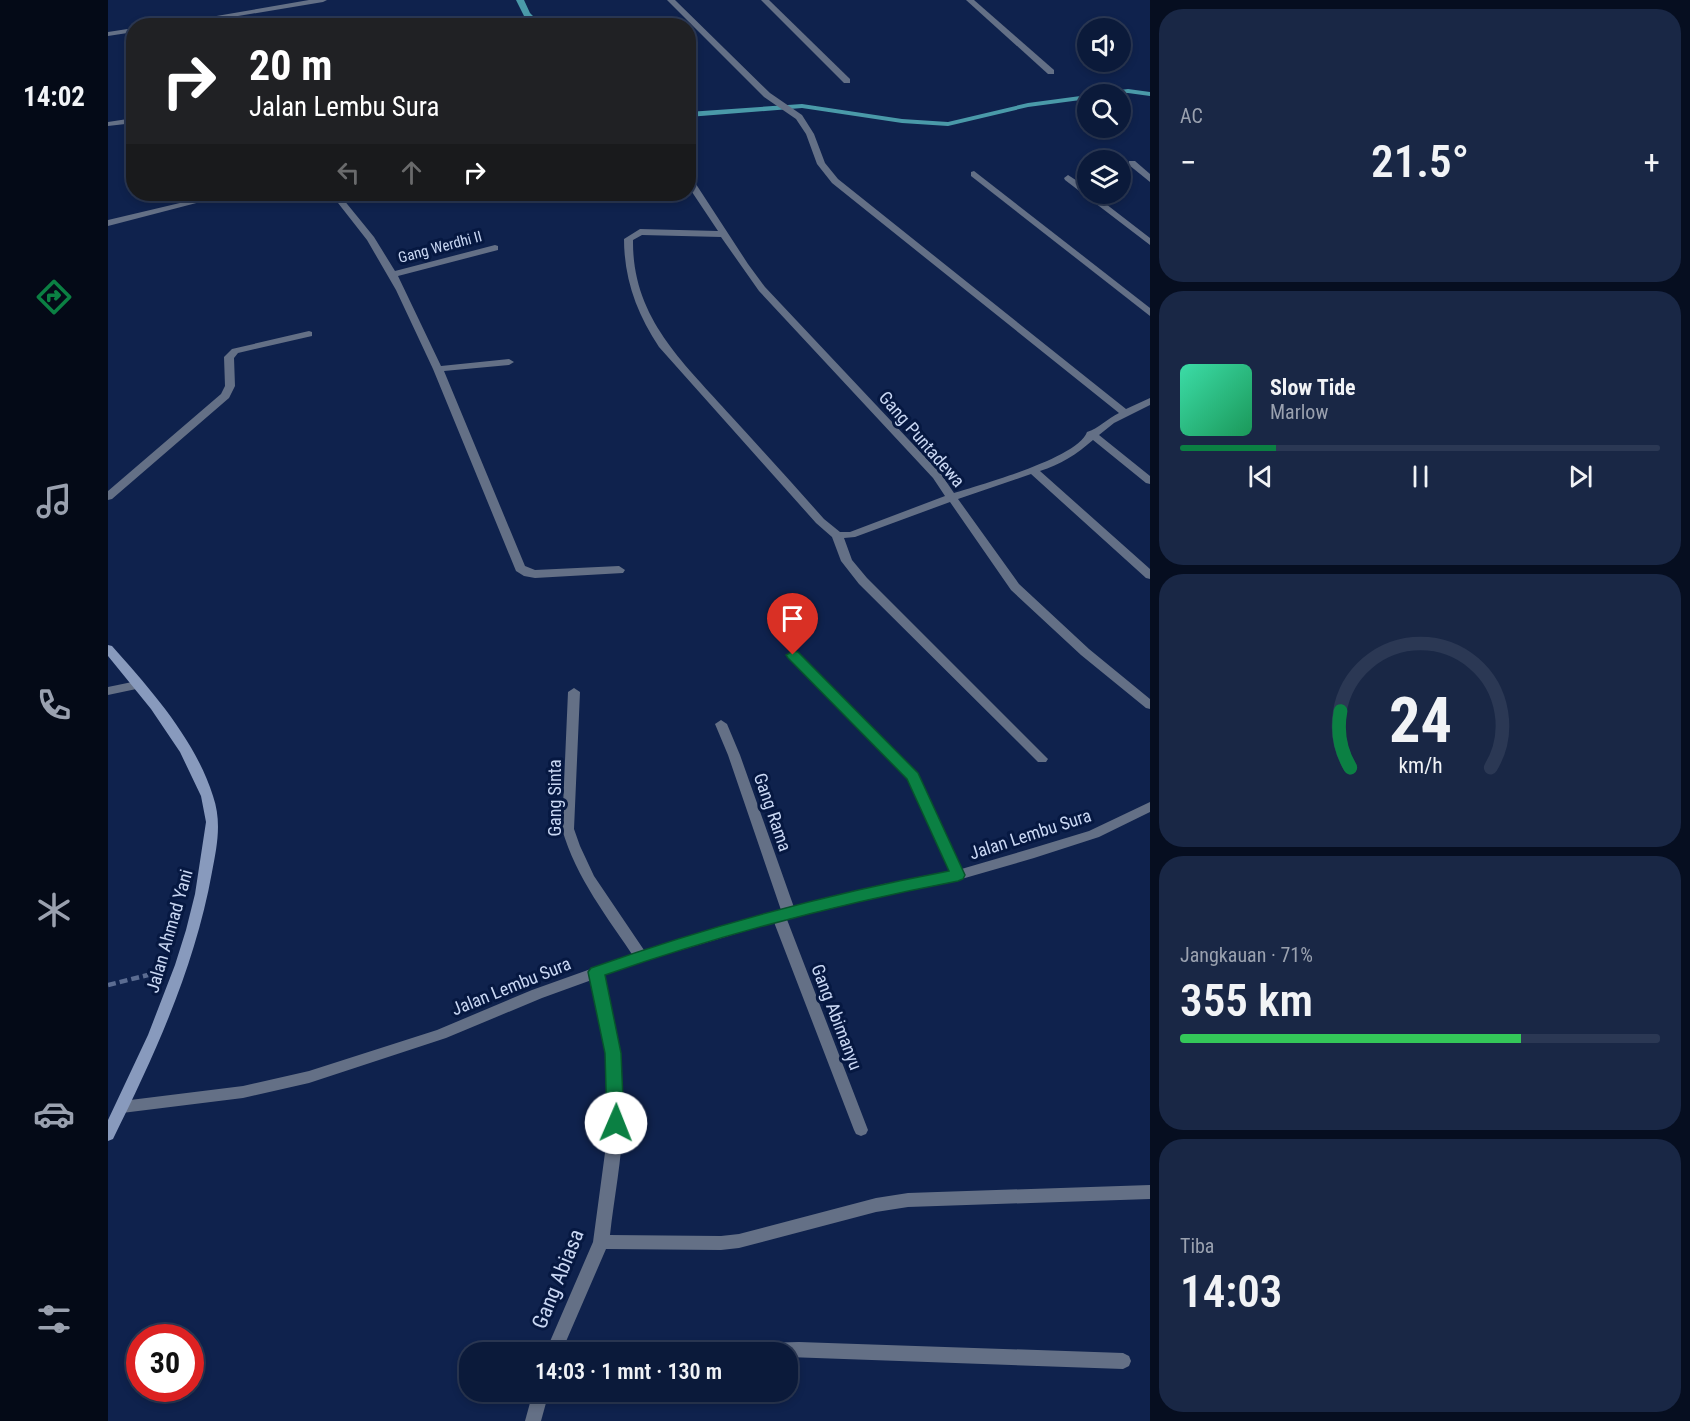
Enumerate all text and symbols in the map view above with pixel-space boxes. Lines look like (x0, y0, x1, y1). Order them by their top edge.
map controls (1077, 18, 1131, 204)
button: sound (1077, 18, 1131, 72)
text: 20 m (249, 41, 332, 90)
icon: right (150, 42, 228, 120)
text: 14:02 (23, 81, 85, 113)
button: search (1077, 84, 1131, 138)
text: Jalan Lembu Sura (249, 91, 439, 123)
text: AC (1180, 104, 1203, 128)
text: 21.5° (1371, 135, 1469, 188)
text: − (1180, 143, 1197, 182)
text: + (1644, 143, 1660, 182)
button: layers (1077, 150, 1131, 204)
icon: left (332, 156, 365, 189)
icon: ahead (395, 156, 428, 189)
icon: right (458, 156, 491, 189)
street label: Gang Werdhi II (396, 227, 484, 267)
icon: directions (33, 276, 75, 318)
text: Slow Tide (1270, 375, 1356, 400)
street label: Gang Puntadewa (875, 387, 969, 491)
text: Marlow (1270, 400, 1328, 424)
icon: previous (1244, 460, 1277, 493)
icon: pause (1404, 460, 1437, 493)
icon: next (1564, 460, 1597, 493)
icon: music (33, 480, 75, 522)
pin (767, 593, 818, 655)
icon: arrive (776, 602, 809, 635)
icon: phone (33, 684, 75, 726)
text: 24 (1388, 684, 1452, 757)
text: km/h (1398, 753, 1442, 778)
street label: Gang Sinta (544, 759, 565, 837)
street label: Gang Rama (750, 770, 796, 854)
street label: Jalan Lembu Sura (966, 804, 1094, 864)
street label: Jalan Ahmad Yani (141, 867, 197, 995)
icon: climate (33, 889, 75, 931)
text: Jangkauan · 71% (1180, 943, 1313, 967)
street label: Jalan Lembu Sura (448, 952, 574, 1020)
street label: Gang Abimanyu (807, 961, 867, 1073)
text: 355 km (1180, 974, 1313, 1027)
position arrow (584, 1091, 648, 1155)
icon: car (33, 1093, 75, 1135)
street label: Gang Abiasa (527, 1226, 589, 1332)
text: Tiba (1180, 1234, 1214, 1258)
text: 14:03 (1180, 1265, 1282, 1318)
icon: filters (33, 1298, 75, 1340)
speed limit sign: 30 (126, 1324, 204, 1402)
text: 14:03 · 1 mnt · 130 m (535, 1359, 722, 1384)

